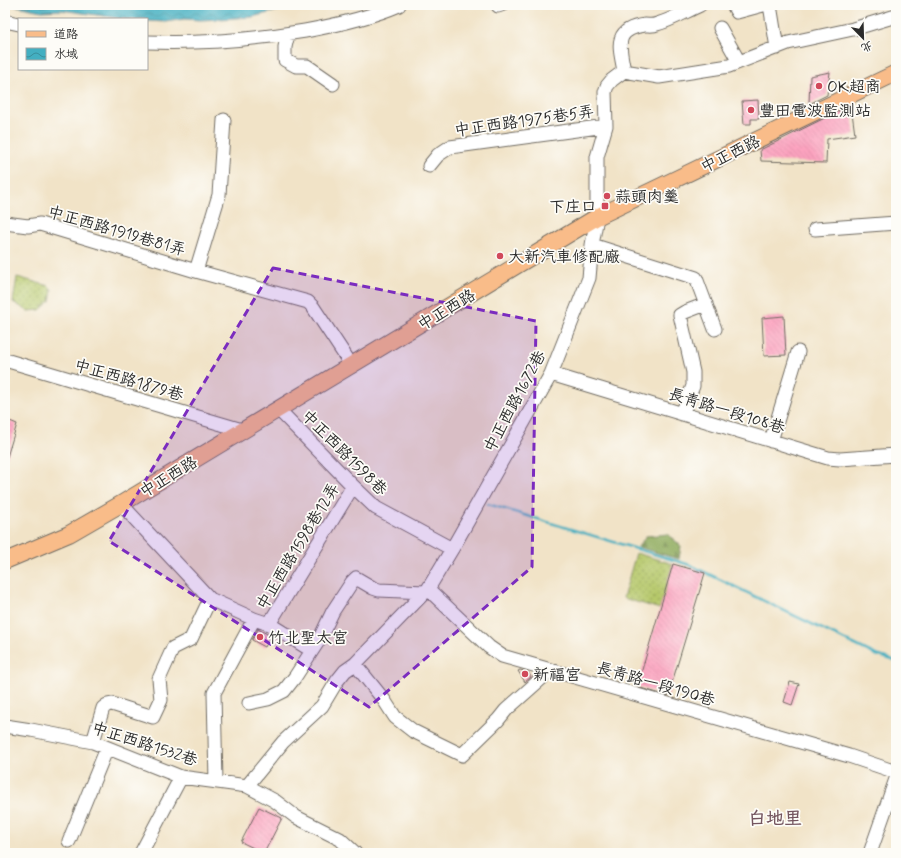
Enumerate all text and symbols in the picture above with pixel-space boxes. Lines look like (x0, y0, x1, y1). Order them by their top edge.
legend (18, 18, 148, 70)
north arrow (843, 18, 883, 58)
text: 道路 (54, 27, 78, 43)
text: 北 (859, 38, 874, 55)
text: 水域 (54, 47, 78, 63)
place label: OK超商 (827, 77, 881, 98)
marker: OK超商 (814, 81, 824, 91)
street label: 中正西路1975巷5弄 (453, 101, 595, 142)
place label: 豐田電波監測站 (759, 101, 871, 122)
marker: 豐田電波監測站 (746, 105, 756, 115)
street label: 中正西路 (697, 131, 764, 178)
place label: 蒜頭肉羹 (615, 187, 679, 208)
marker: 蒜頭肉羹 (602, 191, 612, 201)
place label: 下庄口 (549, 197, 597, 218)
marker: 下庄口 (600, 201, 610, 211)
street label: 中正西路1919巷81弄 (45, 202, 188, 261)
place label: 大新汽車修配廠 (508, 247, 620, 268)
marker: 大新汽車修配廠 (495, 251, 505, 261)
street label: 中正西路 (414, 285, 480, 336)
street label: 中正西路1672巷 (480, 347, 551, 456)
street label: 中正西路1879巷 (72, 355, 186, 406)
street label: 長青路一段108巷 (666, 384, 787, 439)
street label: 中正西路1598巷 (297, 406, 391, 500)
street label: 中正西路 (136, 452, 202, 503)
street label: 中正西路1598巷12弄 (252, 479, 345, 614)
place label: 竹北聖太宮 (268, 628, 348, 649)
marker: 竹北聖太宮 (255, 632, 265, 642)
street label: 長青路一段190巷 (594, 657, 717, 711)
place label: 新福宮 (533, 665, 581, 686)
marker: 新福宮 (520, 669, 530, 679)
street label: 中正西路1532巷 (89, 717, 200, 771)
district label: 白地里 (748, 807, 802, 831)

